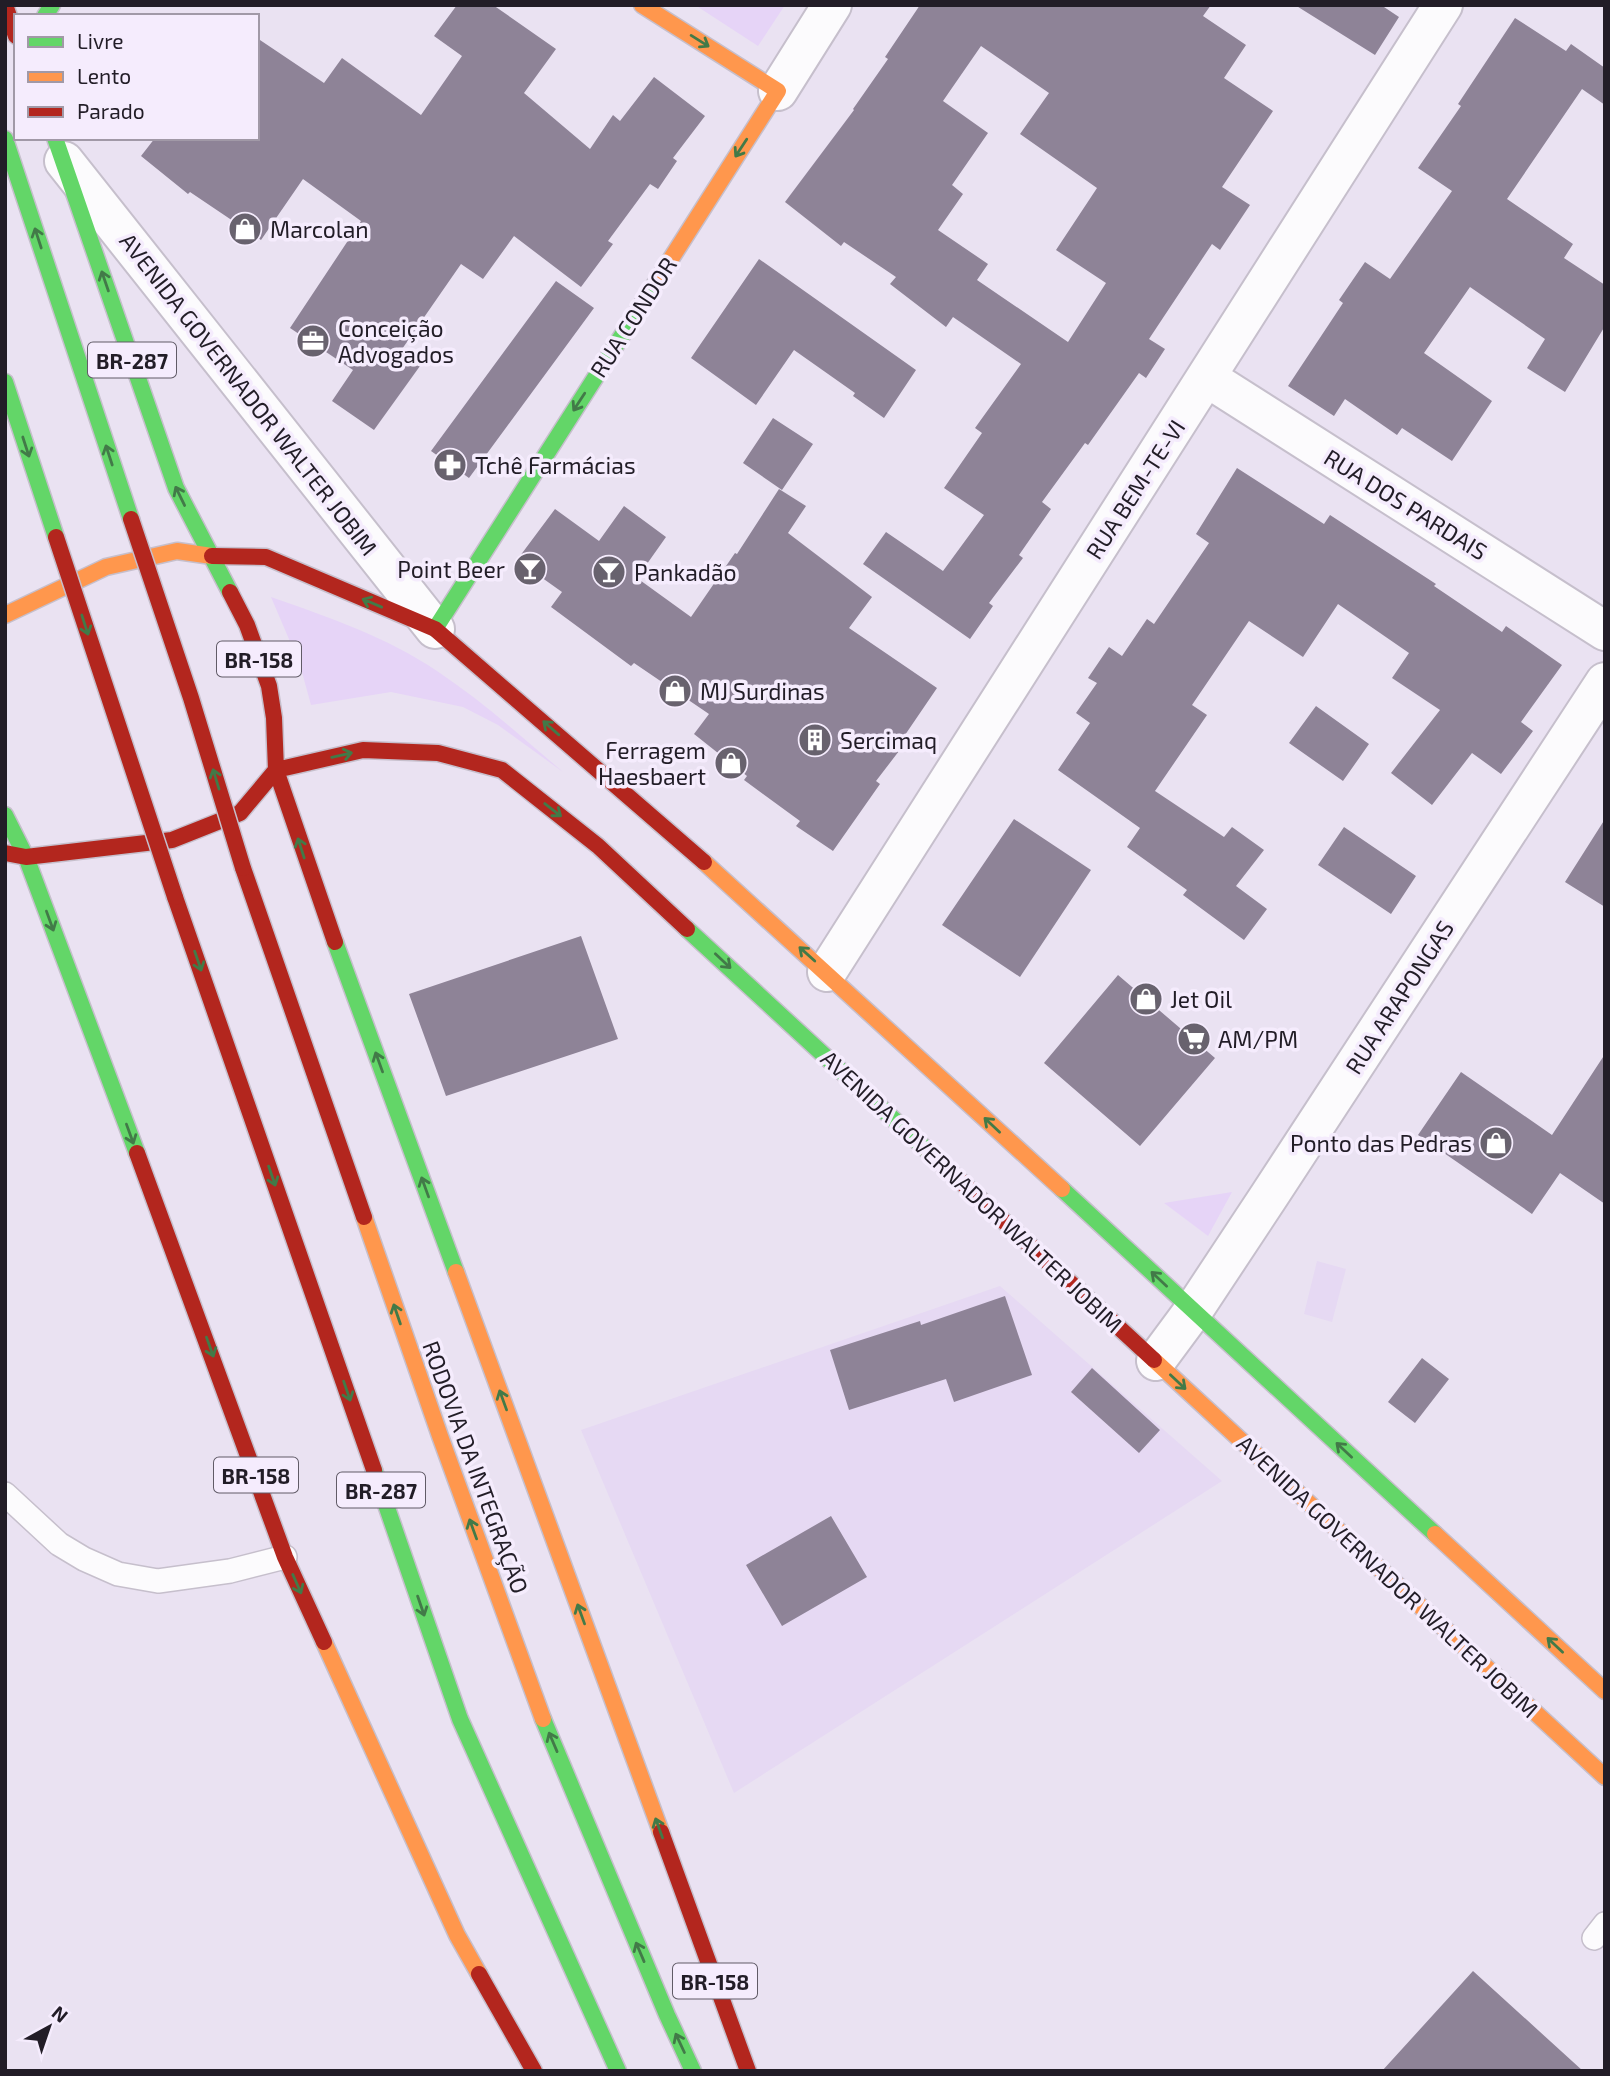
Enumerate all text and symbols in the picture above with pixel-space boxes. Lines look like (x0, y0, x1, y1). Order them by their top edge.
legend (14, 14, 259, 140)
text: Livre (77, 28, 124, 53)
one-way arrow (689, 35, 709, 49)
text: Lento (77, 63, 131, 88)
text: Parado (77, 98, 145, 123)
one-way arrow (734, 138, 748, 157)
shop icon: Marcolan (226, 210, 264, 248)
place label: Marcolan (270, 215, 369, 243)
street label: AVENIDA GOVERNADOR WALTER JOBIM (114, 227, 384, 561)
one-way arrow (31, 228, 43, 250)
street label: RUA CONDOR (584, 252, 682, 382)
one-way arrow (98, 271, 110, 293)
place label: Conceição Advogados (338, 314, 454, 368)
office icon: Conceição Advogados (294, 322, 332, 360)
road number: BR-287 (88, 342, 176, 378)
one-way arrow (572, 392, 587, 411)
street label: RUA BEM-TE-VI (1080, 414, 1190, 564)
one-way arrow (21, 435, 34, 457)
street label: RUA DOS PARDAIS (1319, 443, 1493, 565)
one-way arrow (102, 444, 114, 466)
pharmacy icon: Tchê Farmácias (431, 446, 469, 484)
place label: Tchê Farmácias (475, 451, 636, 479)
one-way arrow (173, 486, 187, 507)
bar icon: Point Beer (511, 550, 549, 588)
bar icon: Pankadão (590, 553, 628, 591)
place label: Point Beer (397, 555, 505, 583)
place label: Pankadão (634, 558, 737, 586)
one-way arrow (362, 595, 383, 608)
one-way arrow (80, 614, 92, 636)
road number: BR-158 (217, 642, 301, 676)
shop icon: MJ Surdinas (656, 672, 694, 710)
place label: MJ Surdinas (700, 677, 825, 705)
one-way arrow (542, 720, 560, 736)
building icon: Sercimaq (796, 721, 834, 759)
place label: Sercimaq (840, 726, 937, 754)
place label: Ferragem Haesbaert (598, 736, 706, 790)
shop icon: Ferragem Haesbaert (712, 744, 750, 782)
one-way arrow (330, 748, 353, 761)
one-way arrow (208, 768, 221, 790)
one-way arrow (543, 803, 561, 818)
one-way arrow (294, 838, 307, 860)
one-way arrow (45, 910, 57, 932)
street label: RUA ARAPONGAS (1339, 915, 1459, 1079)
one-way arrow (798, 946, 816, 962)
one-way arrow (193, 950, 205, 972)
one-way arrow (714, 953, 731, 970)
shop icon: Jet Oil (1127, 980, 1165, 1018)
place label: Jet Oil (1170, 985, 1232, 1013)
supermarket icon: AM/PM (1175, 1020, 1213, 1058)
place label: AM/PM (1218, 1025, 1298, 1053)
street label: AVENIDA GOVERNADOR WALTER JOBIM (816, 1044, 1128, 1338)
one-way arrow (372, 1052, 384, 1074)
one-way arrow (983, 1117, 1001, 1133)
one-way arrow (125, 1123, 137, 1145)
shop icon: Ponto das Pedras (1477, 1124, 1515, 1162)
place label: Ponto das Pedras (1290, 1129, 1472, 1157)
one-way arrow (267, 1165, 279, 1187)
one-way arrow (417, 1176, 430, 1198)
one-way arrow (1150, 1271, 1168, 1287)
one-way arrow (390, 1304, 402, 1326)
one-way arrow (204, 1336, 217, 1358)
street label: RODOVIA DA INTEGRAÇÃO (416, 1337, 535, 1598)
one-way arrow (1169, 1373, 1186, 1390)
one-way arrow (342, 1380, 354, 1402)
one-way arrow (496, 1390, 508, 1412)
street label: AVENIDA GOVERNADOR WALTER JOBIM (1232, 1429, 1544, 1723)
one-way arrow (1335, 1442, 1353, 1458)
road number: BR-158 (214, 1458, 298, 1492)
road number: BR-287 (337, 1472, 425, 1508)
one-way arrow (466, 1518, 479, 1540)
one-way arrow (291, 1572, 304, 1594)
one-way arrow (416, 1595, 428, 1617)
one-way arrow (574, 1603, 586, 1625)
one-way arrow (1546, 1637, 1564, 1653)
one-way arrow (545, 1732, 558, 1753)
one-way arrow (652, 1817, 664, 1839)
one-way arrow (633, 1941, 646, 1963)
road number: BR-158 (673, 1964, 757, 1998)
north arrow (14, 1992, 84, 2062)
text: N (48, 2000, 73, 2027)
one-way arrow (673, 2033, 686, 2054)

